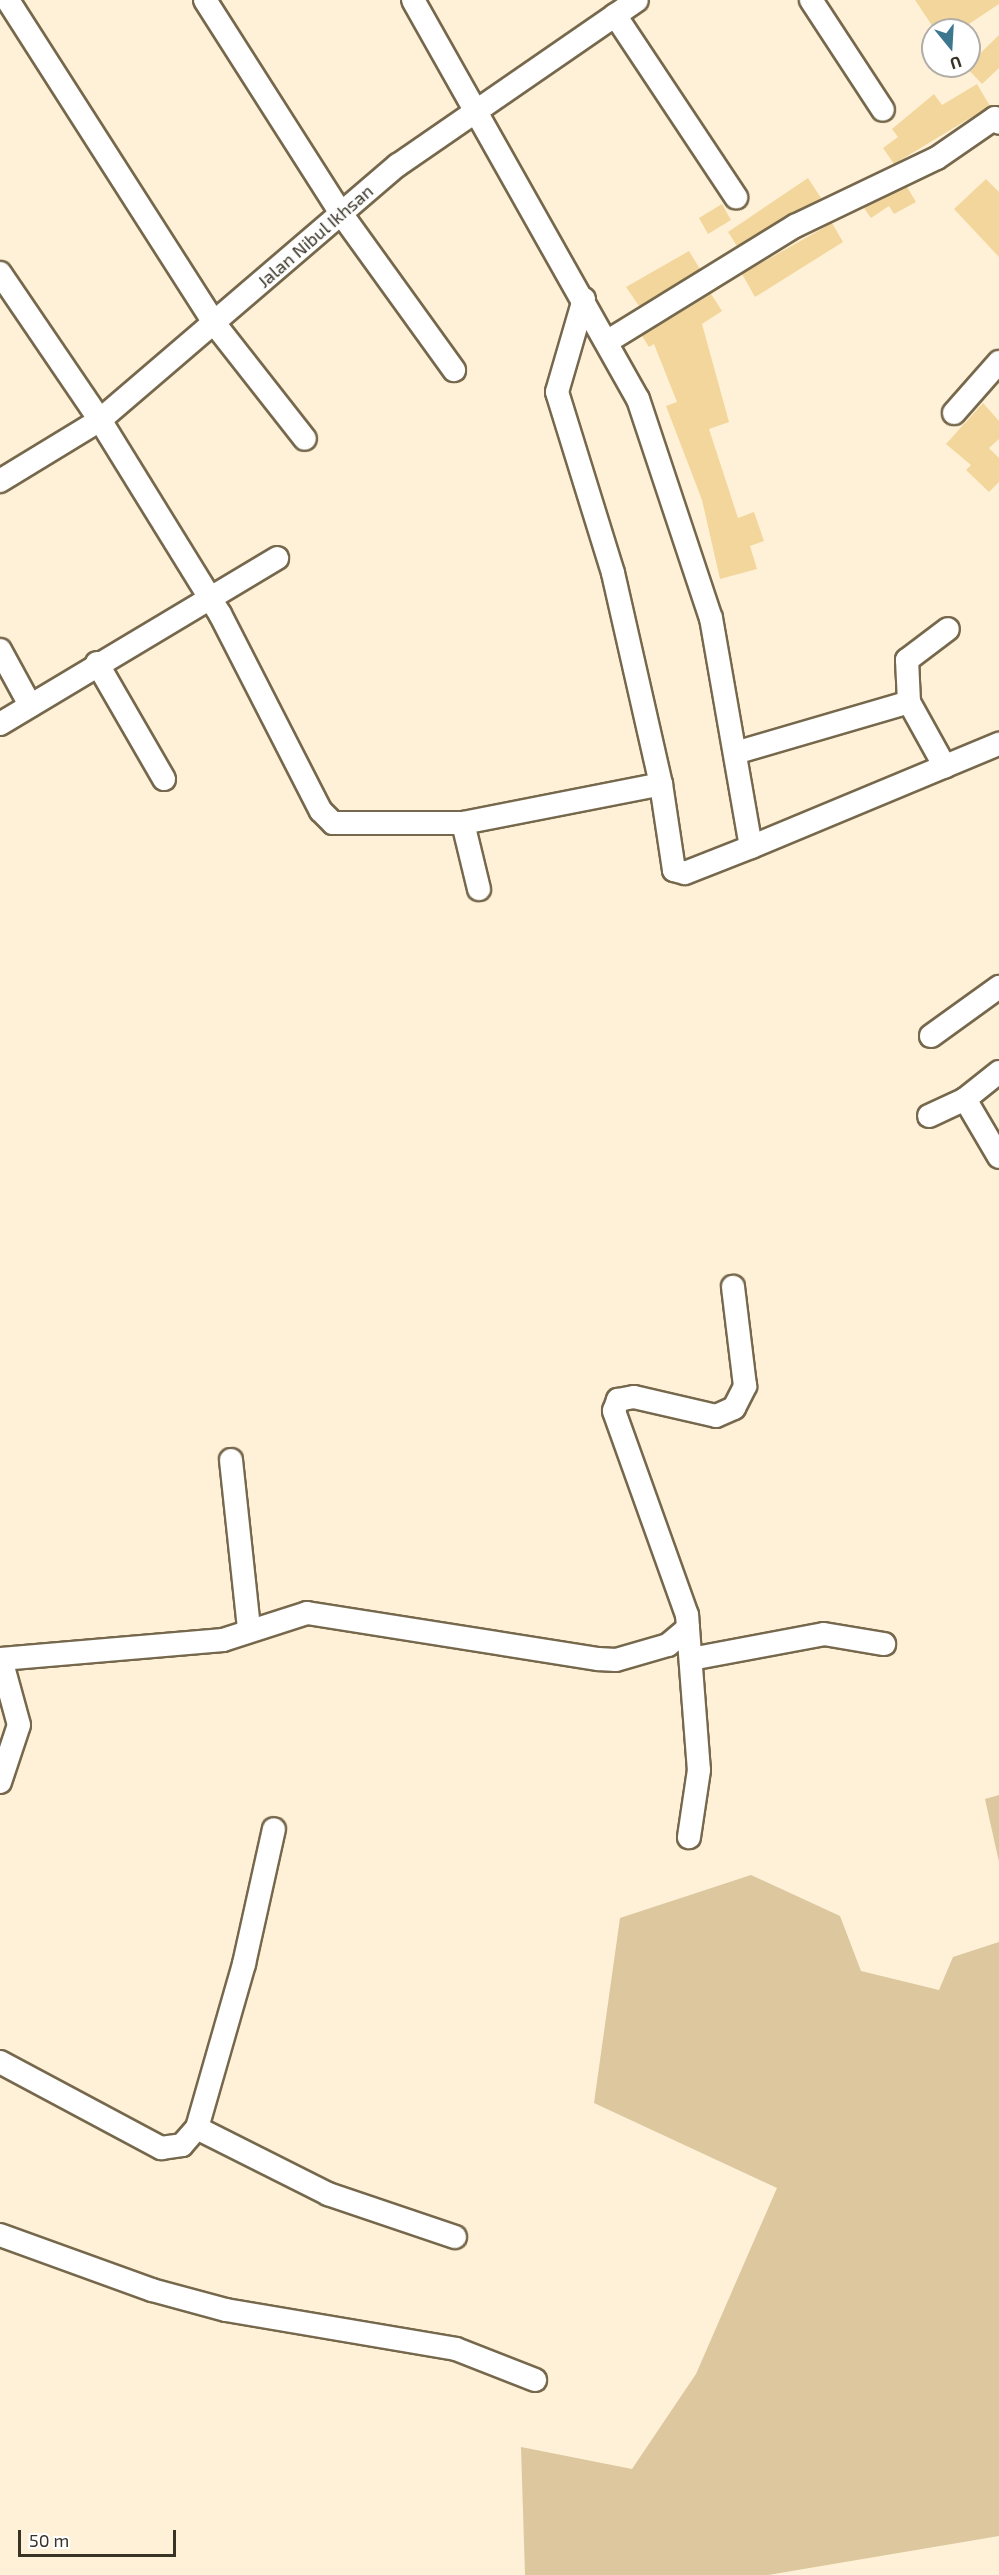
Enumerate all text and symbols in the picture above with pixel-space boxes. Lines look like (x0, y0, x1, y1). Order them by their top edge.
north arrow (921, 18, 981, 78)
text: U (948, 53, 964, 74)
street label: Jalan Nibul Ikhsan (253, 180, 377, 292)
scale bar (21, 2518, 178, 2556)
text: 50 m (29, 2529, 69, 2551)

